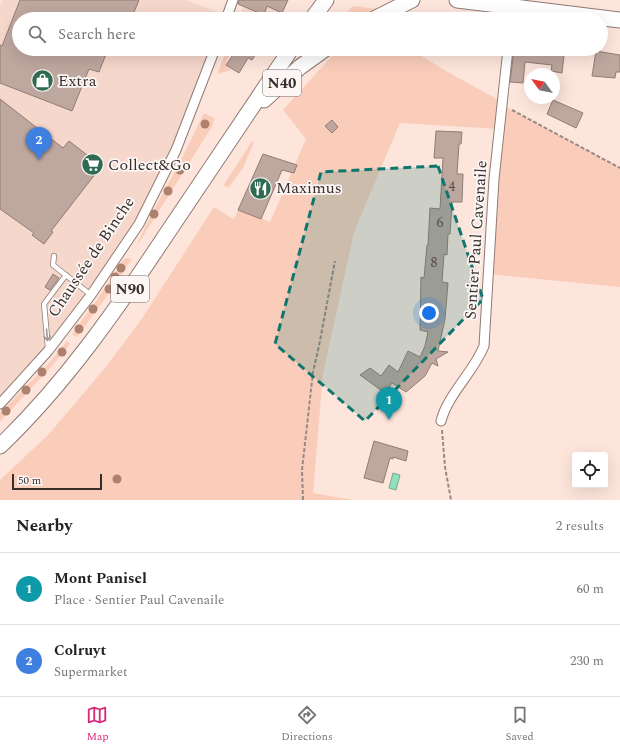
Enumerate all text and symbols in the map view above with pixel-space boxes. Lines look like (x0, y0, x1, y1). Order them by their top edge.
search box (12, 12, 608, 56)
icon: search (26, 23, 48, 45)
text: Search here (58, 23, 136, 46)
shop icon: Extra (29, 68, 55, 94)
north arrow (524, 68, 560, 104)
place label: Extra (58, 69, 97, 93)
road number: N40 (263, 70, 301, 96)
pin: 2 (26, 127, 52, 160)
supermarket icon: Collect&Go (79, 152, 105, 178)
place label: Collect&Go (108, 153, 191, 177)
street label: Sentier Paul Cavenaile (458, 160, 494, 320)
restaurant icon: Maximus (247, 175, 273, 201)
place label: Maximus (276, 176, 342, 200)
house number: 4 (449, 176, 456, 197)
street label: Chaussée de Binche (42, 192, 140, 322)
house number: 6 (437, 212, 444, 233)
house number: 8 (431, 252, 438, 273)
road number: N90 (111, 276, 149, 302)
your location (419, 303, 439, 323)
one-way arrow (43, 328, 51, 341)
pin: 1 (376, 387, 402, 420)
map controls (572, 452, 608, 488)
button: locate (572, 452, 608, 488)
scale bar (12, 472, 102, 491)
text: 50 m (18, 472, 41, 489)
text: Nearby (16, 513, 72, 539)
text: 2 results (556, 516, 604, 536)
text: Mont Panisel (54, 567, 147, 590)
text: 1 (25, 579, 33, 599)
text: 60 m (577, 579, 604, 599)
text: Place · Sentier Paul Cavenaile (54, 590, 224, 610)
text: Colruyt (54, 639, 106, 662)
text: 2 (25, 651, 33, 671)
text: 230 m (570, 651, 604, 671)
text: Supermarket (54, 662, 128, 682)
tab: Map (86, 704, 109, 745)
tab: Directions (281, 704, 333, 745)
tab: Saved (505, 704, 534, 745)

